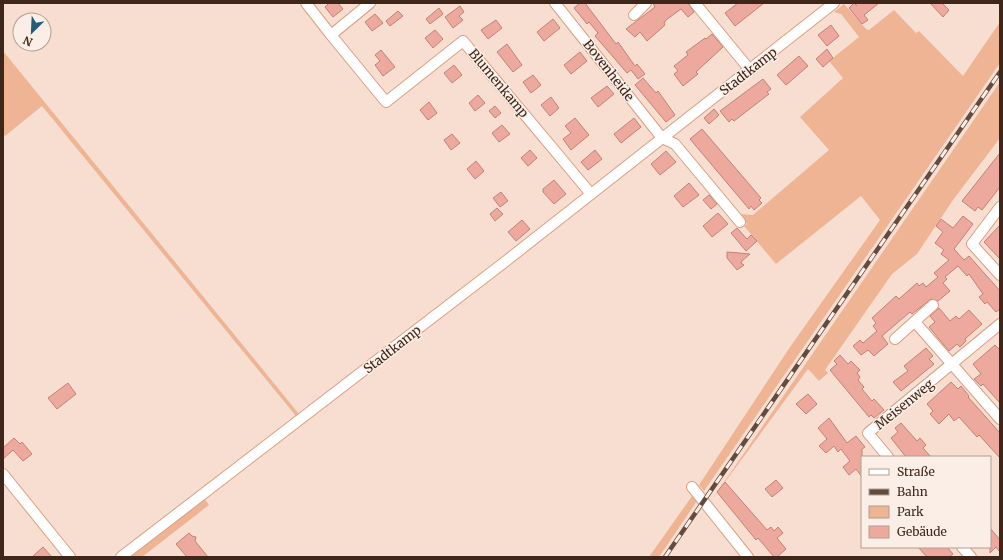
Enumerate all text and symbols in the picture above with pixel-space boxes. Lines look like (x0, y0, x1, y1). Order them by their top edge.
north arrow (12, 12, 52, 52)
text: N (21, 33, 35, 49)
street label: Bovenheide (579, 36, 638, 105)
street label: Stadtkamp (716, 44, 781, 99)
street label: Blumenkamp (465, 45, 532, 121)
street label: Stadtkamp (360, 322, 425, 377)
street label: Meisenweg (871, 375, 937, 433)
legend (861, 456, 991, 548)
text: Straße (897, 464, 935, 479)
text: Bahn (897, 484, 928, 499)
text: Park (897, 504, 924, 519)
text: Gebäude (897, 524, 947, 539)

